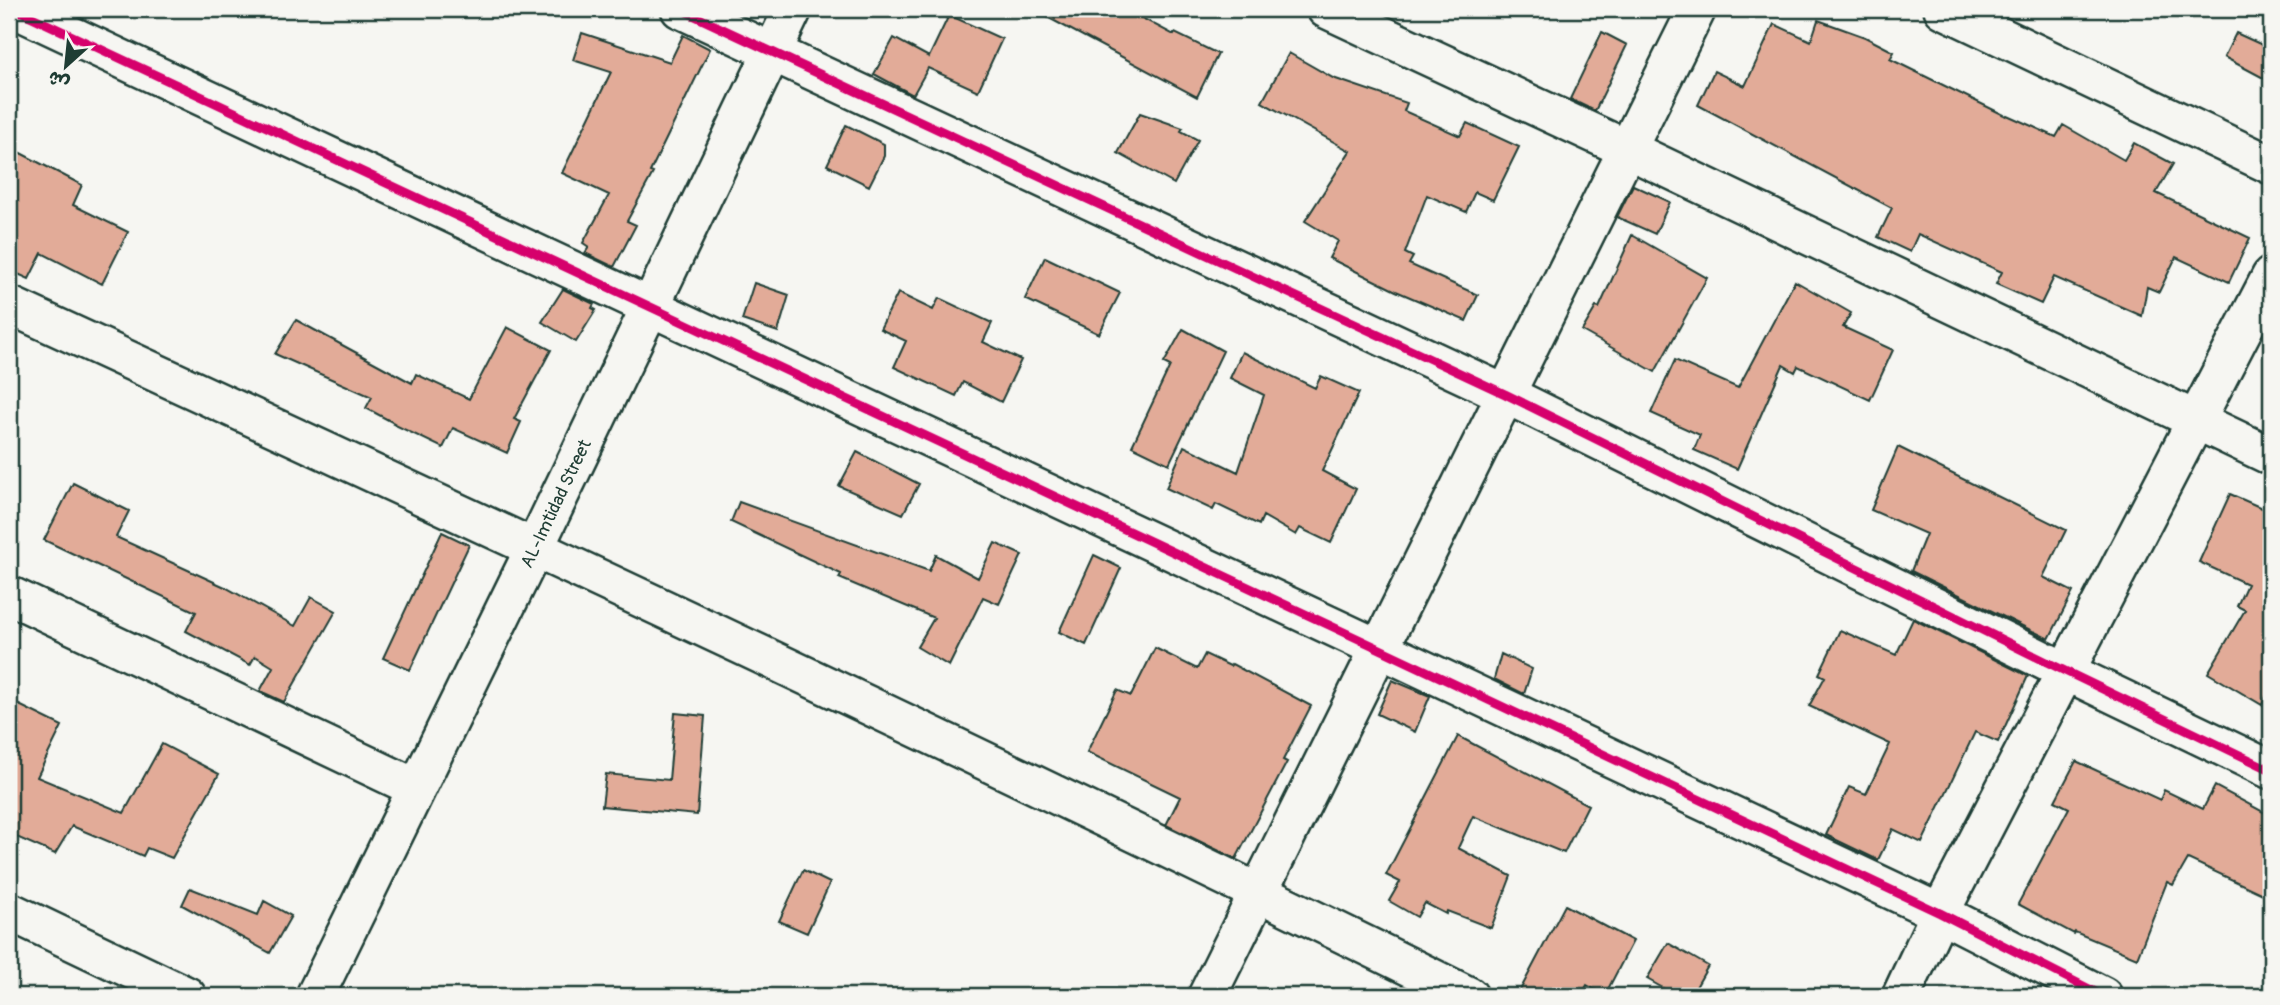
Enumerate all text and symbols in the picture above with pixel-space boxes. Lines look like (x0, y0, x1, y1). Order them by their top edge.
north arrow (32, 32, 102, 102)
text: ش (44, 65, 73, 96)
street label: AL-Imtidad Street (515, 435, 597, 572)

